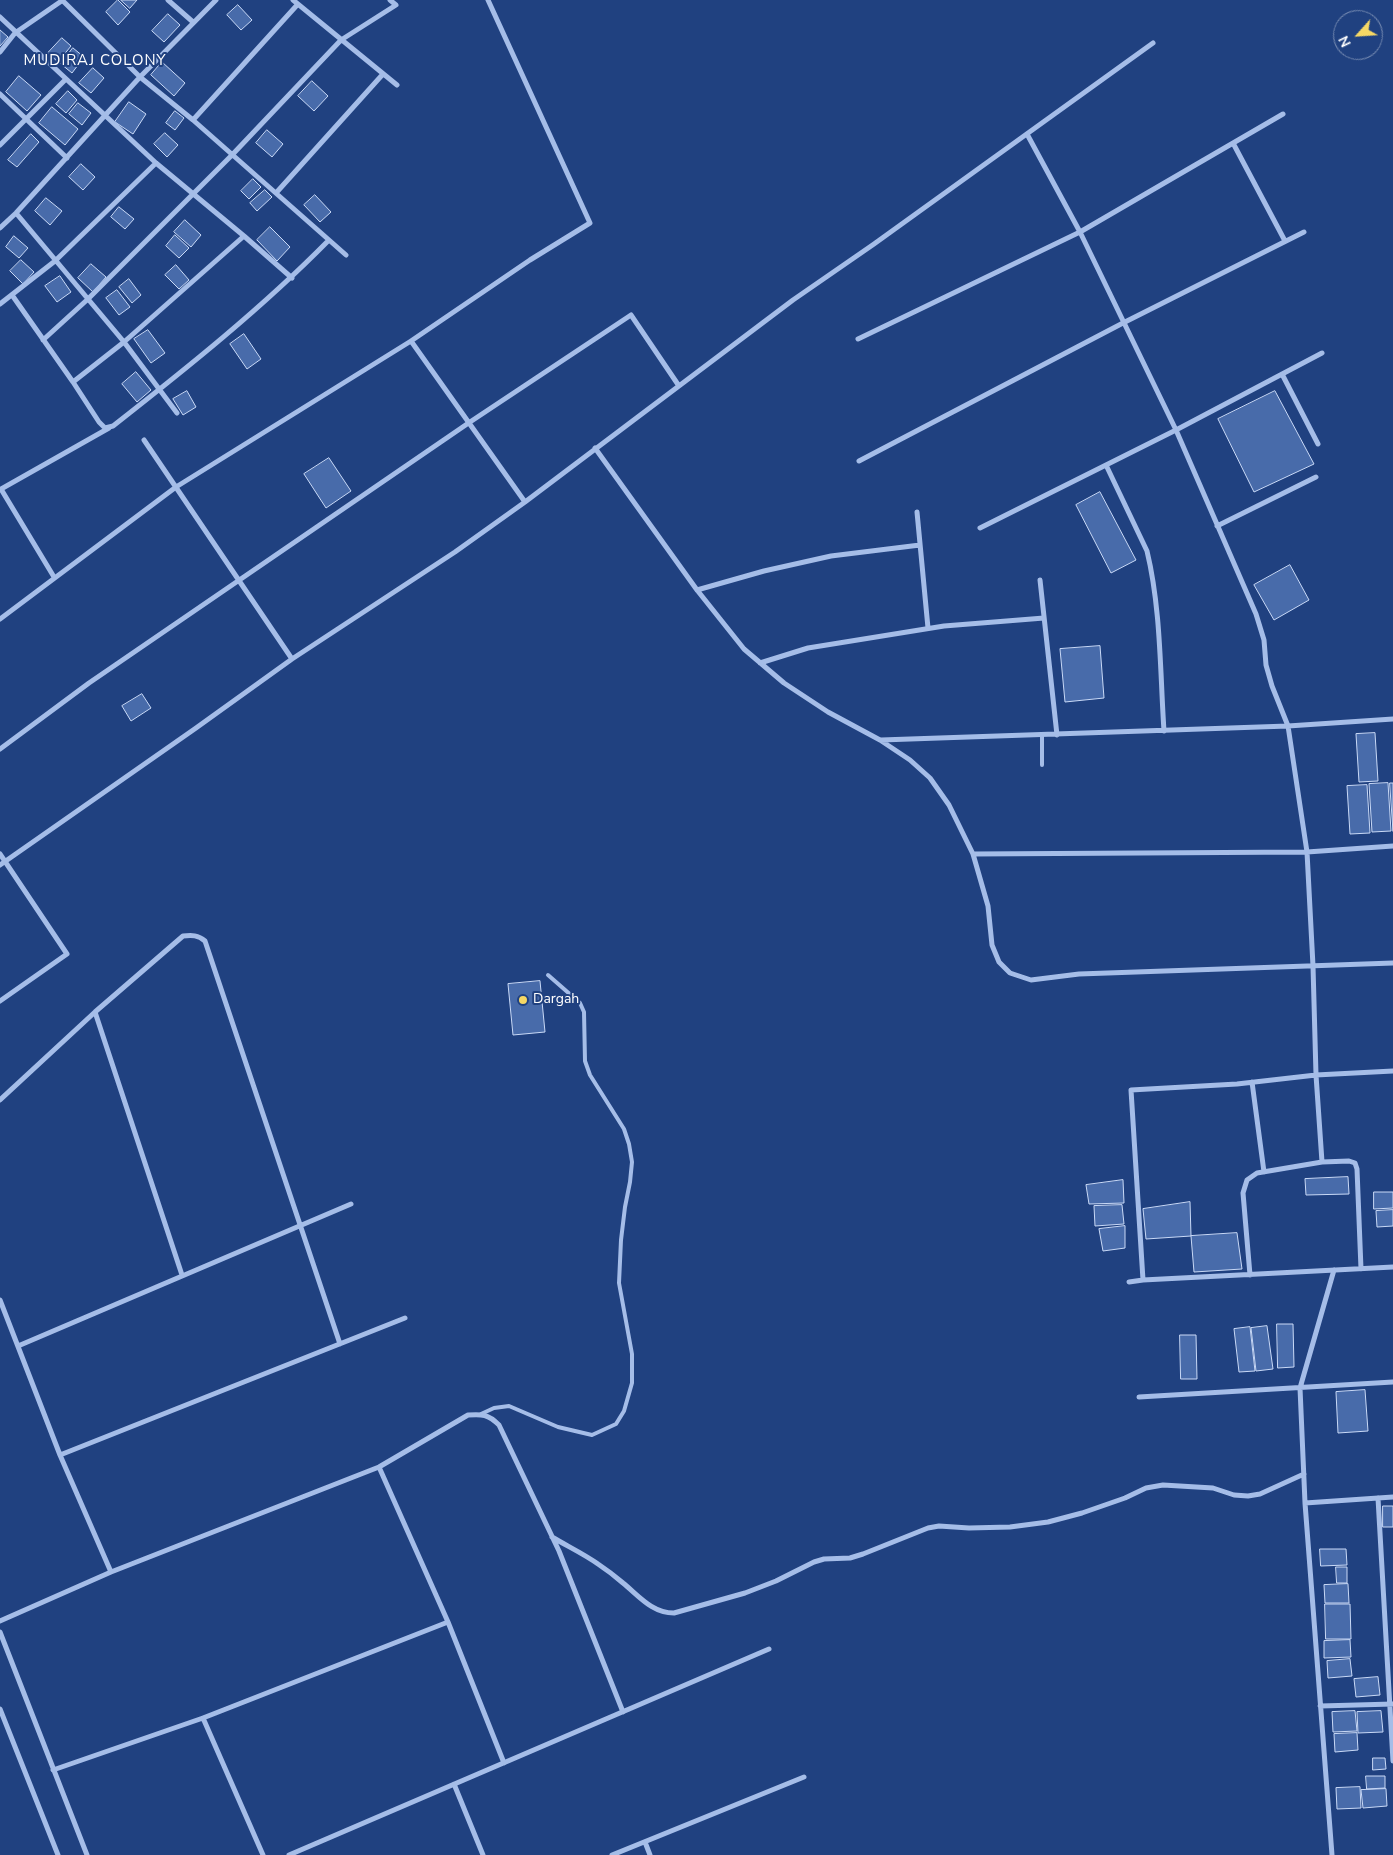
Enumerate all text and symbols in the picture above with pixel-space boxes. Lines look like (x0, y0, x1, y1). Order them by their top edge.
north arrow (1333, 10, 1383, 60)
text: N (1334, 32, 1356, 50)
district label: MUDIRAJ COLONY (22, 52, 168, 70)
place label: Dargah (533, 992, 579, 1008)
marker: Dargah (517, 994, 529, 1006)

